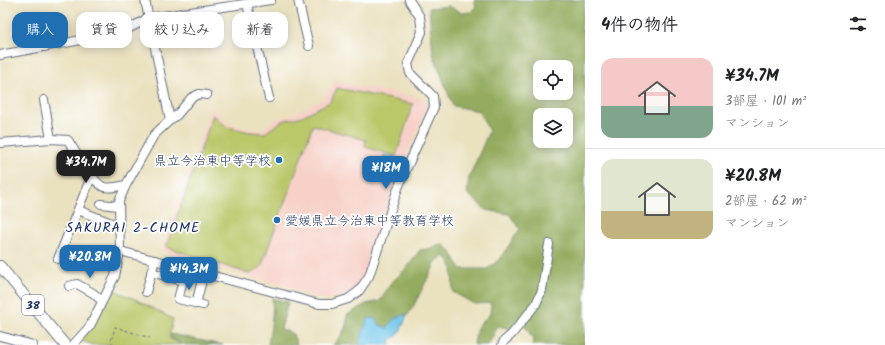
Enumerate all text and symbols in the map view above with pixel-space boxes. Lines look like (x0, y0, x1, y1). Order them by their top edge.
chip: 購入 (12, 12, 68, 48)
chip: 賃貸 (76, 12, 132, 48)
chip: 絞り込み (140, 12, 224, 48)
chip: 新着 (232, 12, 288, 48)
text: 4件の物件 (601, 12, 678, 39)
icon: filters (847, 13, 869, 35)
map controls (533, 60, 573, 148)
button: locate (533, 60, 573, 100)
text: ¥34.7M (725, 63, 779, 90)
icon: home (633, 74, 681, 122)
text: 3部屋 · 101 m² (725, 91, 806, 112)
button: layers (533, 108, 573, 148)
text: マンション (725, 113, 789, 134)
pin: ¥34.7M (53, 150, 119, 184)
place label: 県立今治東中等学校 (154, 151, 271, 172)
text: ¥34.7M (65, 152, 107, 173)
marker: 県立今治東中等学校 (274, 155, 284, 165)
pin: ¥18M (362, 156, 410, 190)
text: ¥18M (371, 158, 401, 179)
text: ¥20.8M (725, 163, 781, 190)
icon: home (633, 175, 681, 223)
text: 2部屋 · 62 m² (725, 191, 806, 212)
place label: 愛媛県立今治東中等教育学校 (285, 211, 454, 232)
text: マンション (725, 213, 789, 234)
marker: 愛媛県立今治東中等教育学校 (272, 215, 282, 225)
district label: SAKURAI 2-CHOME (66, 217, 200, 239)
pin: ¥20.8M (57, 245, 123, 279)
text: ¥20.8M (69, 247, 111, 268)
pin: ¥14.3M (156, 257, 222, 291)
text: ¥14.3M (169, 259, 209, 280)
road number: 38 (22, 295, 44, 315)

